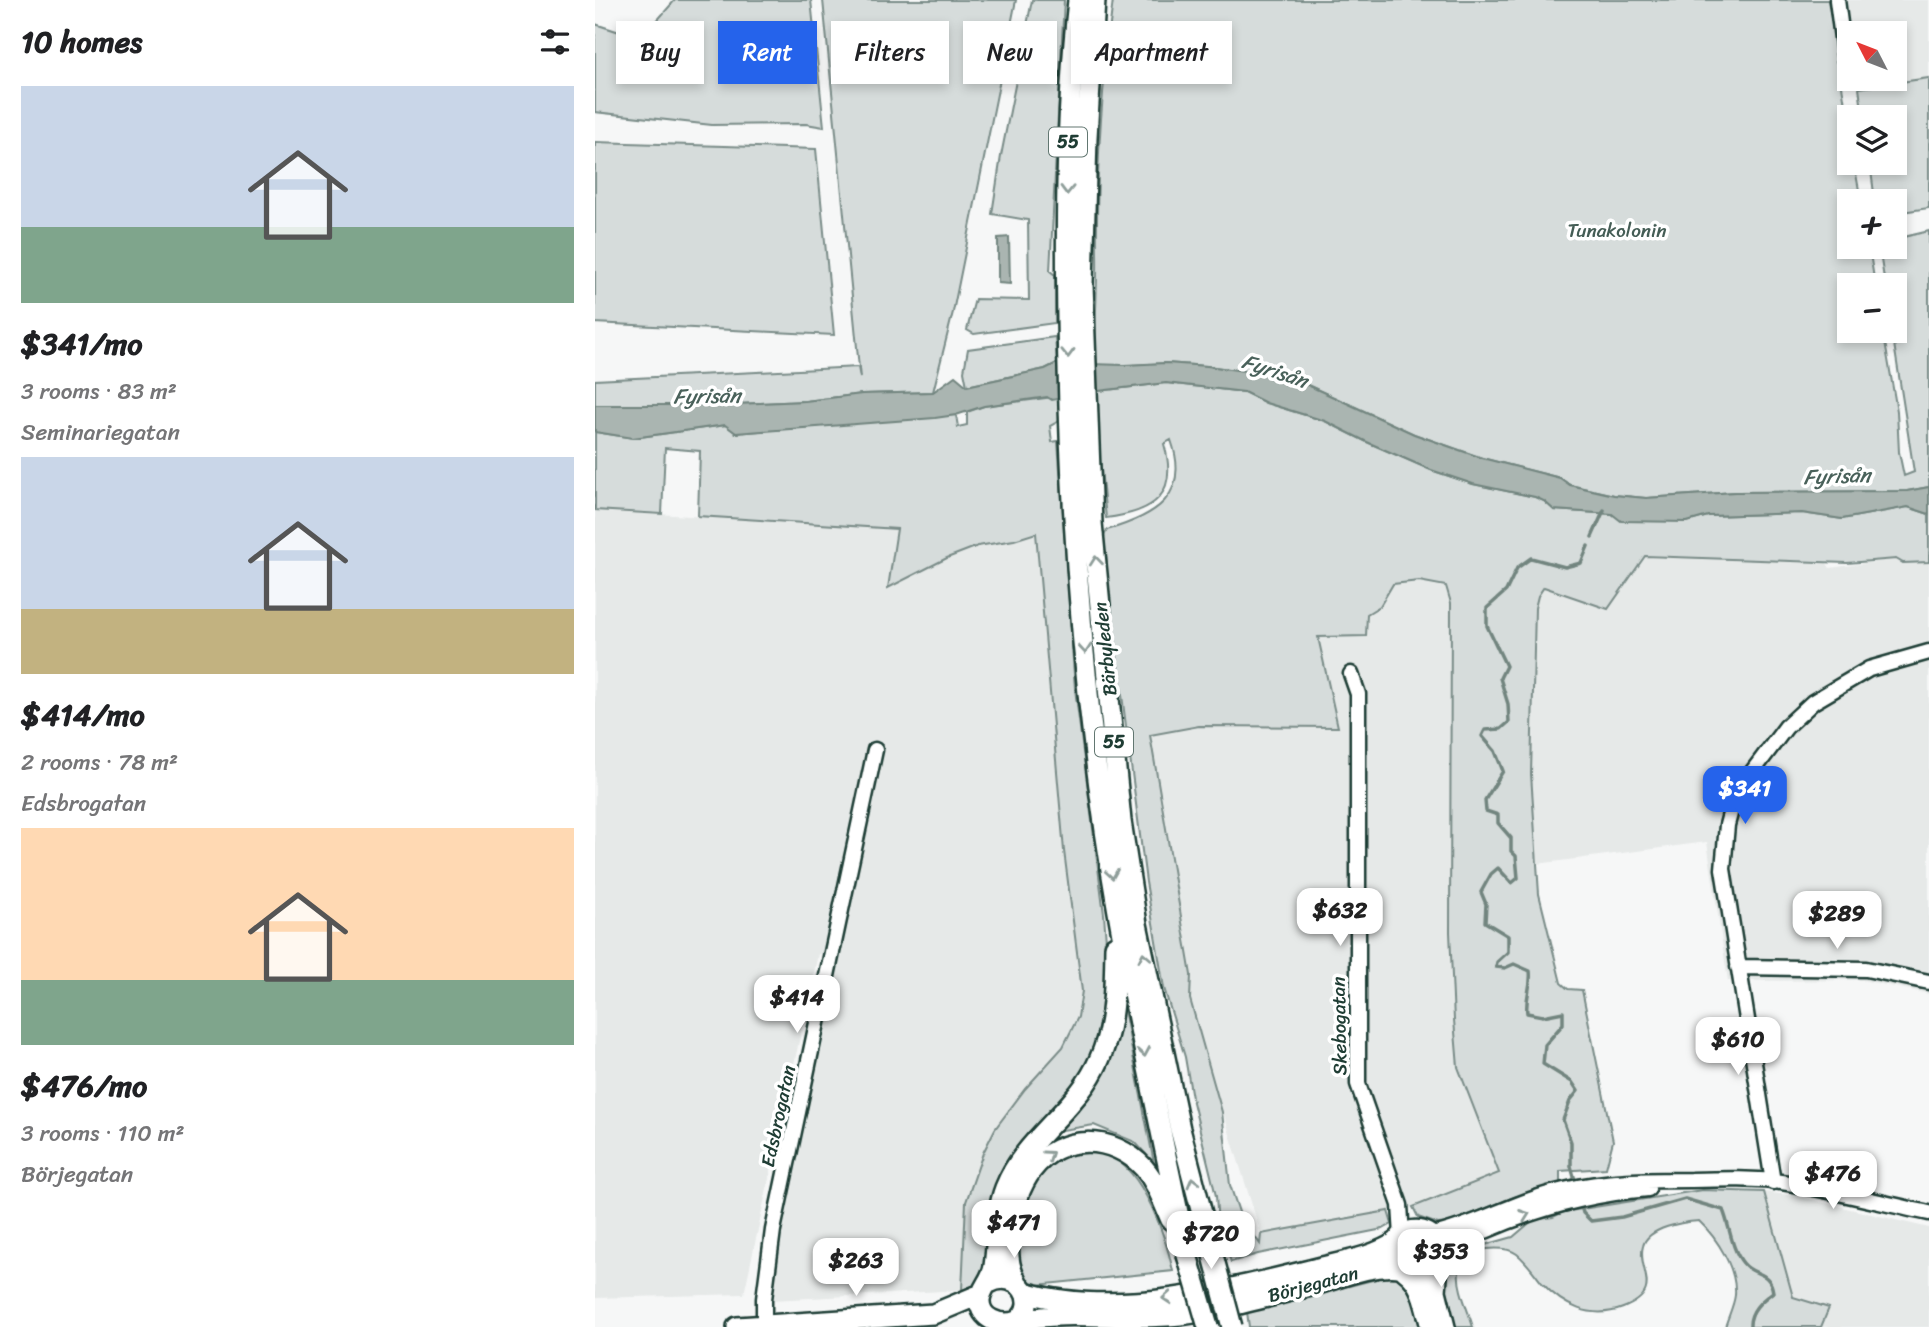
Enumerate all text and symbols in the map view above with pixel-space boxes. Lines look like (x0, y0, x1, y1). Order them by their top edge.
text: 10 homes (21, 15, 142, 69)
chip: Buy (616, 21, 704, 84)
chip: Rent (718, 21, 817, 84)
chip: Filters (831, 21, 949, 84)
chip: New (963, 21, 1057, 84)
chip: Apartment (1071, 21, 1232, 84)
north arrow (1837, 21, 1907, 91)
map controls (1837, 21, 1907, 343)
icon: filters (536, 23, 574, 61)
button: layers (1837, 105, 1907, 175)
road number: 55 (1049, 127, 1087, 156)
icon: home (235, 132, 361, 258)
one-way arrow (1059, 186, 1075, 196)
button: + (1837, 189, 1907, 259)
park label: Tunakolonin (1567, 214, 1667, 247)
button: − (1837, 273, 1907, 343)
text: $341/mo (21, 317, 142, 371)
water label: Fyrisån (1237, 343, 1315, 400)
one-way arrow (1060, 348, 1075, 359)
text: 3 rooms · 83 m² (21, 371, 177, 412)
water label: Fyrisån (673, 376, 744, 416)
text: Seminariegatan (21, 412, 180, 453)
water label: Fyrisån (1803, 456, 1874, 496)
icon: home (235, 503, 361, 629)
one-way arrow (1088, 555, 1103, 567)
street label: Bärbyleden (1084, 600, 1126, 698)
one-way arrow (1077, 643, 1092, 654)
text: $414/mo (21, 688, 145, 742)
road number: 55 (1095, 728, 1133, 756)
text: 2 rooms · 78 m² (21, 742, 178, 783)
pin: $341 (1704, 766, 1786, 826)
text: $341 (1719, 768, 1771, 809)
text: Edsbrogatan (21, 783, 146, 824)
one-way arrow (1104, 869, 1119, 880)
icon: home (235, 874, 361, 1000)
pin: $632 (1299, 888, 1381, 948)
text: $632 (1313, 890, 1367, 931)
pin: $289 (1796, 892, 1878, 951)
text: $289 (1809, 893, 1865, 934)
one-way arrow (1137, 951, 1152, 963)
pin: $414 (756, 976, 838, 1035)
street label: Skebogatan (1322, 976, 1356, 1076)
text: $414 (770, 977, 824, 1018)
pin: $610 (1697, 1018, 1779, 1077)
text: $610 (1712, 1019, 1764, 1060)
one-way arrow (1135, 1046, 1150, 1058)
text: $476/mo (21, 1059, 147, 1113)
street label: Edsbrogatan (751, 1062, 805, 1170)
text: 3 rooms · 110 m² (21, 1113, 185, 1154)
one-way arrow (1041, 1151, 1054, 1163)
pin: $476 (1792, 1152, 1874, 1211)
text: $476 (1805, 1153, 1861, 1194)
text: Börjegatan (21, 1154, 133, 1195)
one-way arrow (1187, 1176, 1202, 1188)
pin: $471 (973, 1200, 1055, 1260)
text: $471 (988, 1202, 1040, 1243)
one-way arrow (1519, 1209, 1531, 1223)
pin: $720 (1170, 1212, 1252, 1271)
text: $720 (1183, 1213, 1239, 1254)
pin: $353 (1400, 1230, 1482, 1289)
text: $353 (1414, 1231, 1468, 1272)
pin: $263 (815, 1238, 897, 1298)
text: $263 (829, 1240, 883, 1281)
street label: Börjegatan (1264, 1256, 1362, 1312)
one-way arrow (1161, 1290, 1172, 1305)

